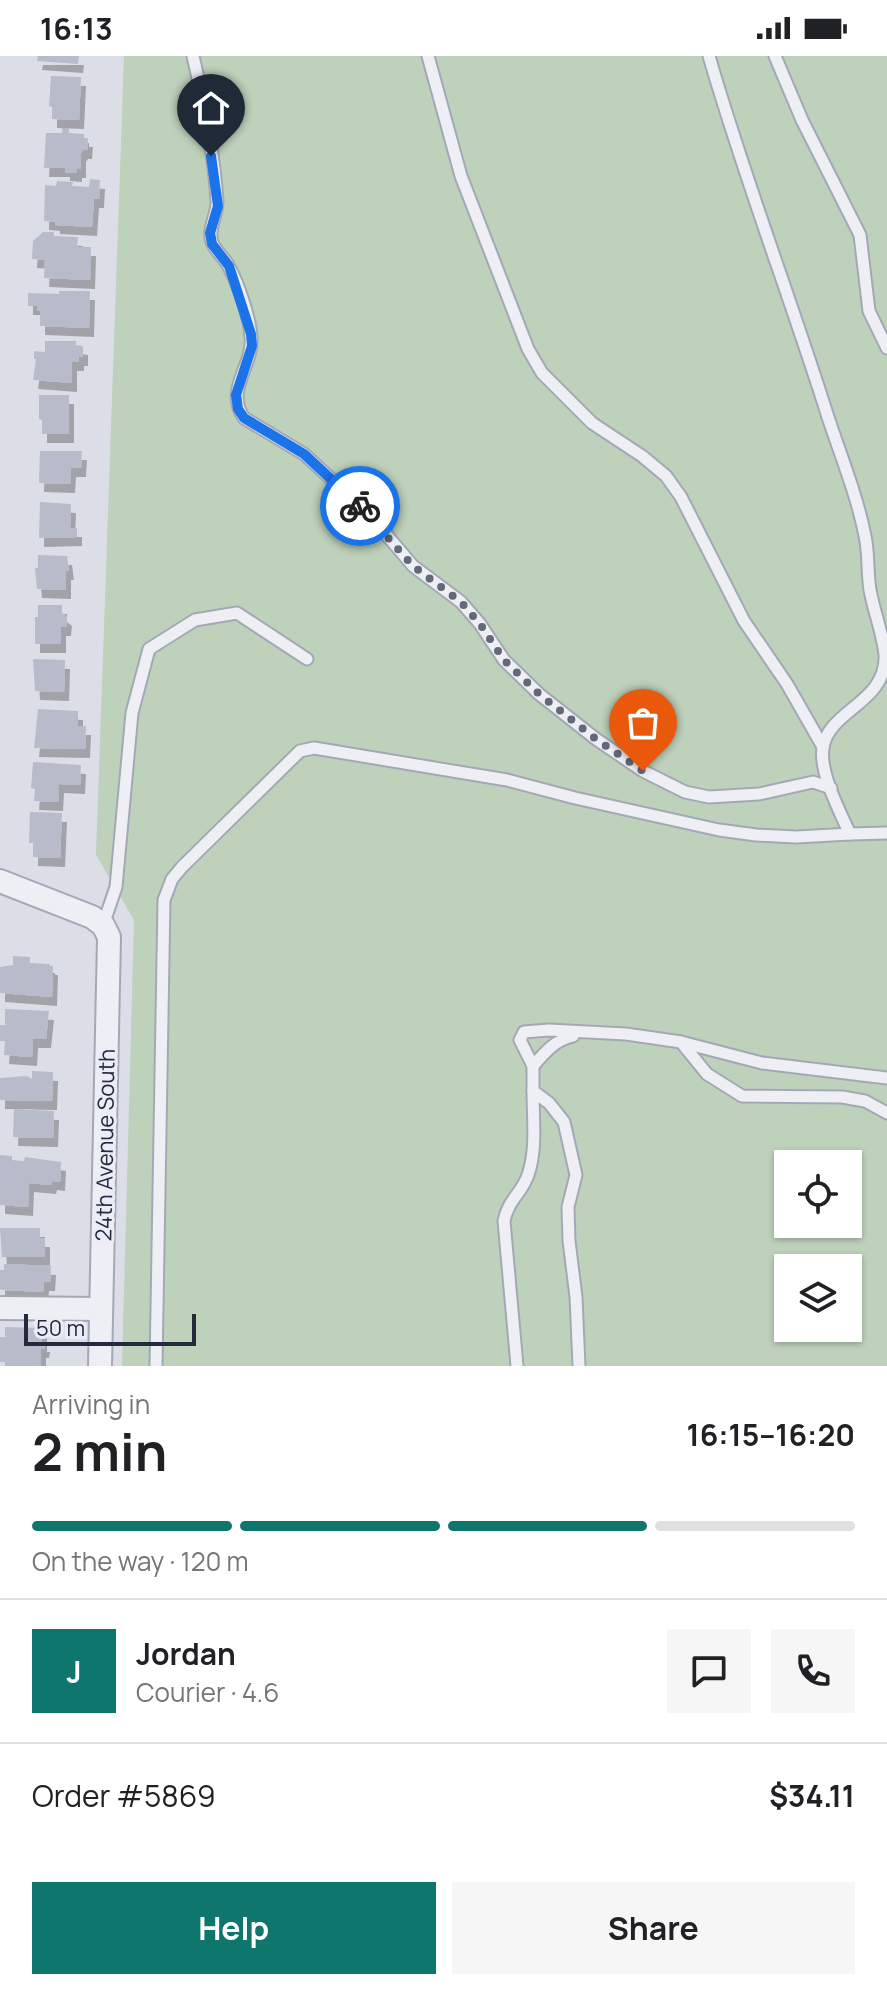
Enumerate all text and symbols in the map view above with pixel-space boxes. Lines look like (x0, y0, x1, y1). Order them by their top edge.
text: 16:13 (40, 8, 113, 49)
pin (177, 74, 245, 156)
icon: home (189, 86, 233, 130)
courier (320, 466, 400, 546)
icon: bike (338, 484, 382, 528)
pin (609, 689, 677, 771)
icon: bag (621, 701, 665, 745)
street label: 24th Avenue South (88, 1048, 122, 1242)
map controls (774, 1150, 862, 1342)
button: locate (774, 1150, 862, 1238)
button: layers (774, 1254, 862, 1342)
scale bar (24, 1310, 196, 1346)
text: 50 m (36, 1313, 85, 1343)
text: Arriving in (32, 1386, 150, 1422)
text: 16:15–16:20 (687, 1414, 855, 1455)
text: 2 min (32, 1416, 167, 1487)
text: On the way · 120 m (32, 1543, 249, 1579)
button: chat (667, 1629, 751, 1713)
button: phone (771, 1629, 855, 1713)
text: Jordan (136, 1633, 236, 1674)
text: J (66, 1651, 82, 1692)
text: Courier · 4.6 (136, 1674, 279, 1710)
text: Order #5869 (32, 1775, 216, 1816)
text: $34.11 (769, 1775, 855, 1816)
button: Help (32, 1882, 436, 1974)
button: Share (452, 1882, 855, 1974)

